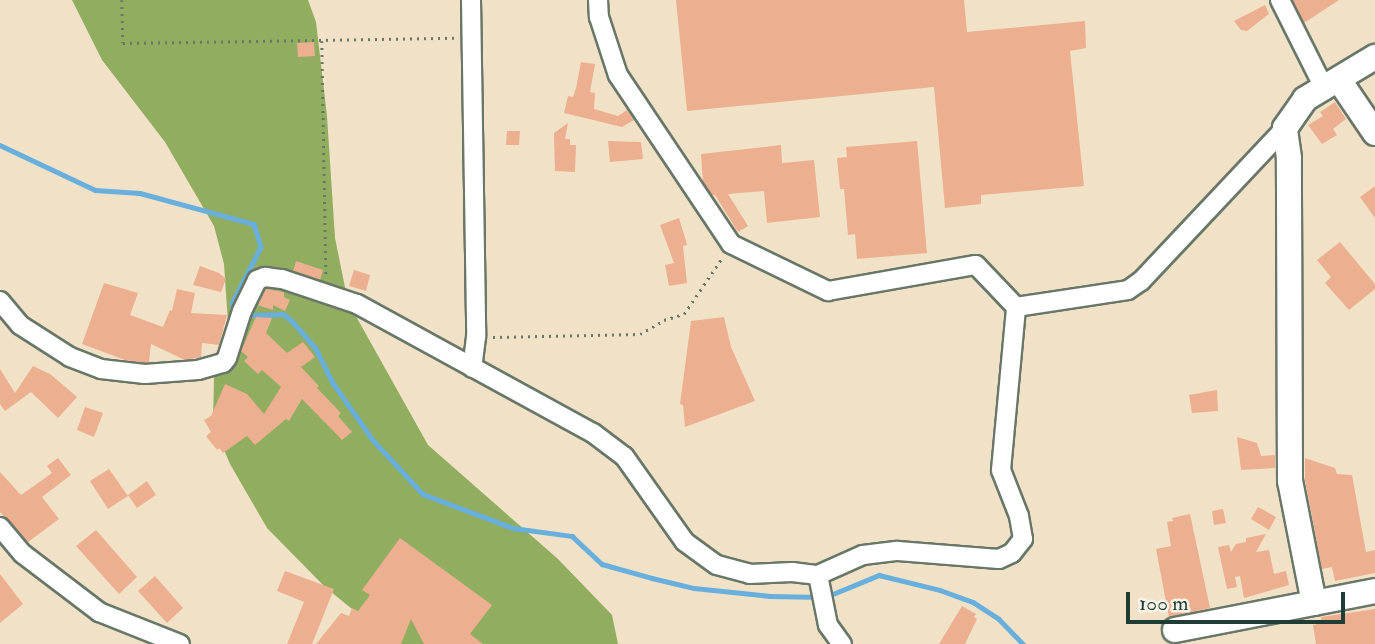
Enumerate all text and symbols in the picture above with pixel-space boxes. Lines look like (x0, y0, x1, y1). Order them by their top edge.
scale bar (1130, 578, 1349, 622)
text: 100 m (1139, 590, 1189, 617)

